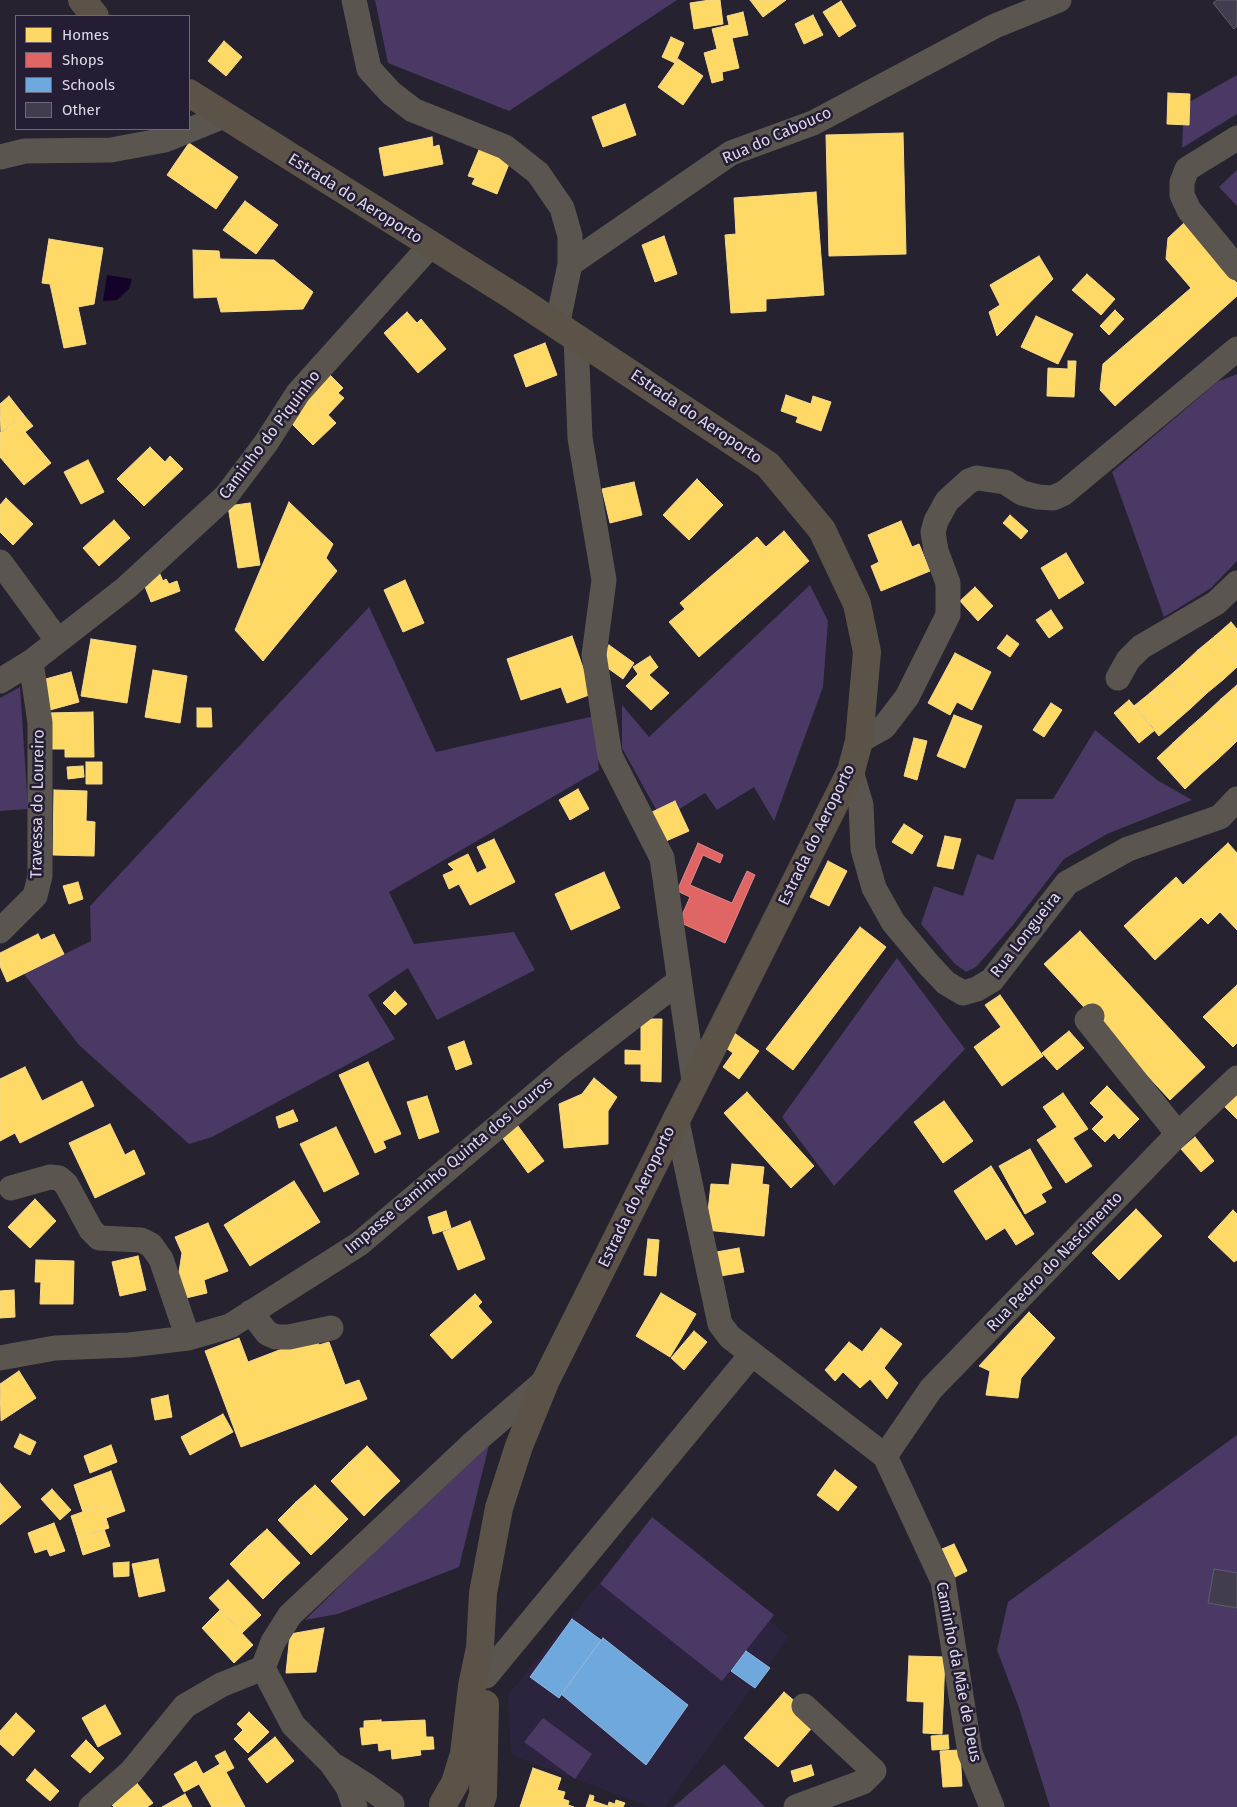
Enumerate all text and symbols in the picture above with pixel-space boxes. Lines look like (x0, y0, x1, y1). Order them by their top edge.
legend (15, 15, 190, 130)
text: Homes (62, 26, 109, 44)
text: Shops (62, 51, 104, 69)
text: Schools (62, 76, 115, 94)
text: Other (62, 101, 101, 119)
street label: Rua do Cabouco (719, 103, 835, 169)
street label: Estrada do Aeroporto (284, 150, 426, 248)
street label: Estrada do Aeroporto (627, 366, 765, 468)
street label: Caminho do Piquinho (215, 367, 325, 503)
street label: Travessa do Loureiro (27, 729, 49, 879)
street label: Estrada do Aeroporto (774, 761, 860, 909)
street label: Rua Longueira (987, 888, 1065, 982)
street label: Impasse Caminho Quinta dos Louros (342, 1074, 556, 1258)
street label: Estrada do Aeroporto (594, 1123, 680, 1271)
street label: Rua Pedro do Nascimento (983, 1188, 1127, 1336)
street label: Caminho da Mãe de Deus (931, 1580, 985, 1764)

